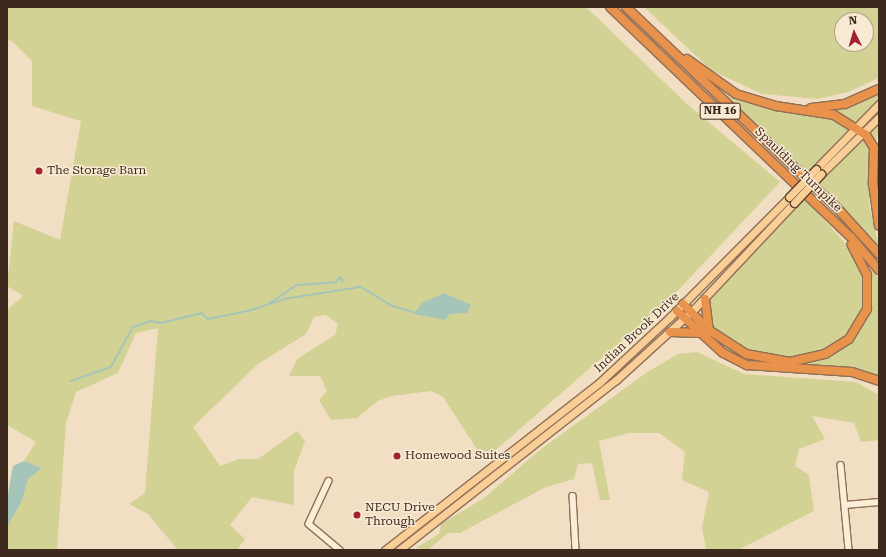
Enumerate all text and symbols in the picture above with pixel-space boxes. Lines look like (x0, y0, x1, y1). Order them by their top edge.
north arrow (834, 12, 874, 52)
text: N (848, 14, 858, 27)
road number: NH 16 (699, 102, 741, 120)
street label: Spaulding Turnpike (751, 125, 845, 215)
place label: The Storage Barn (47, 164, 146, 178)
marker: The Storage Barn (34, 166, 44, 176)
street label: Indian Brook Drive (592, 290, 682, 376)
place label: Homewood Suites (405, 449, 510, 463)
marker: Homewood Suites (392, 451, 402, 461)
place label: NECU Drive Through (365, 501, 435, 529)
marker: NECU Drive Through (352, 510, 362, 520)

